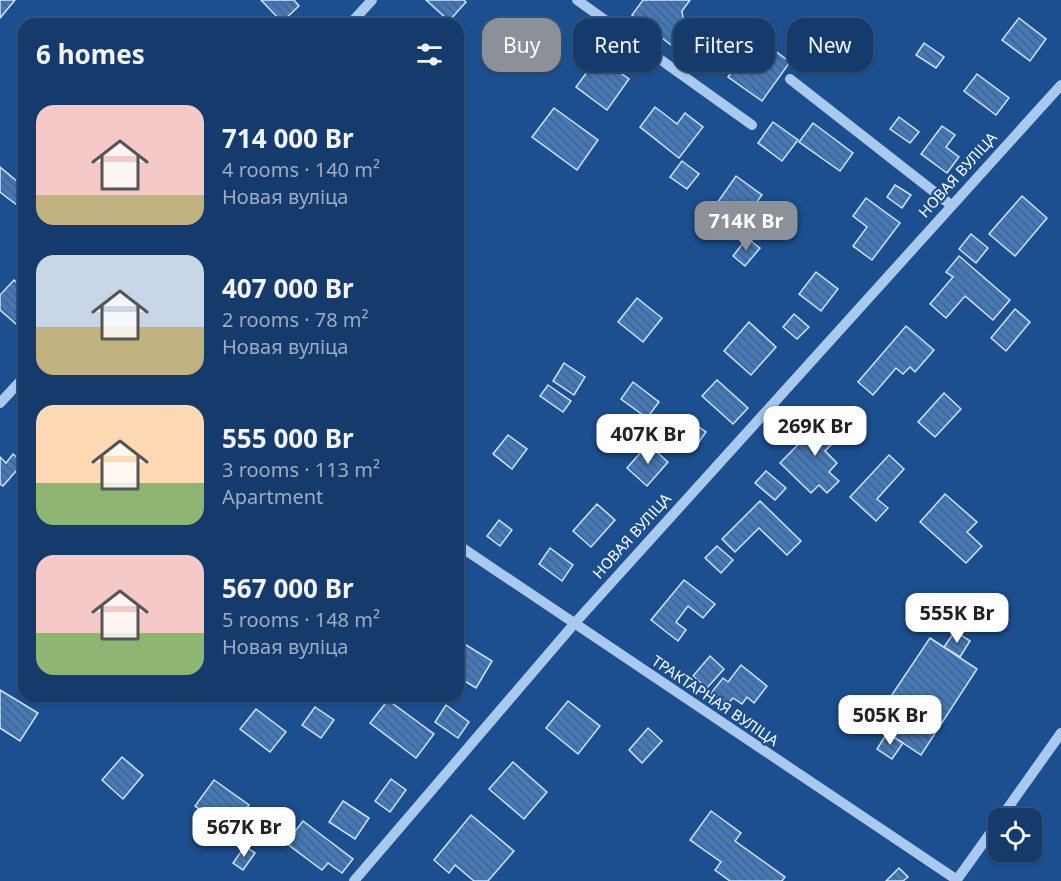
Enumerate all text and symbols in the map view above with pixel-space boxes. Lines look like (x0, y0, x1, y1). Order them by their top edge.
chip: Buy (482, 18, 561, 72)
chip: Rent (573, 18, 661, 72)
chip: Filters (673, 18, 775, 72)
chip: New (787, 18, 873, 72)
text: 6 homes (36, 36, 145, 72)
icon: filters (413, 38, 446, 71)
text: 714 000 Br (222, 120, 354, 156)
street label: НОВАЯ ВУЛІЦА (914, 127, 1001, 221)
icon: home (84, 129, 156, 201)
text: 4 rooms · 140 m² (222, 156, 380, 183)
text: Новая вуліца (222, 183, 348, 210)
pin: 714K Br (691, 201, 801, 252)
text: 714K Br (708, 207, 784, 234)
text: 407 000 Br (222, 270, 354, 306)
icon: home (84, 279, 156, 351)
text: 2 rooms · 78 m² (222, 306, 369, 333)
text: Новая вуліца (222, 333, 348, 360)
pin: 269K Br (760, 406, 870, 457)
text: 269K Br (777, 412, 853, 439)
pin: 407K Br (593, 414, 703, 465)
text: 555 000 Br (222, 420, 354, 456)
text: 407K Br (610, 420, 686, 447)
icon: home (84, 429, 156, 501)
text: 3 rooms · 113 m² (222, 456, 380, 483)
text: Apartment (222, 483, 323, 510)
street label: НОВАЯ ВУЛІЦА (588, 488, 675, 582)
text: 567 000 Br (222, 570, 354, 606)
icon: home (84, 579, 156, 651)
pin: 555K Br (902, 593, 1012, 644)
text: 555K Br (919, 599, 995, 626)
text: 5 rooms · 148 m² (222, 606, 380, 633)
text: Новая вуліца (222, 633, 348, 660)
street label: ТРАКТАРНАЯ ВУЛІЦА (648, 650, 783, 750)
pin: 505K Br (835, 695, 945, 746)
text: 505K Br (852, 701, 928, 728)
pin: 567K Br (189, 807, 299, 858)
map controls (988, 808, 1042, 862)
button: locate (988, 808, 1042, 862)
text: 567K Br (206, 813, 282, 840)

